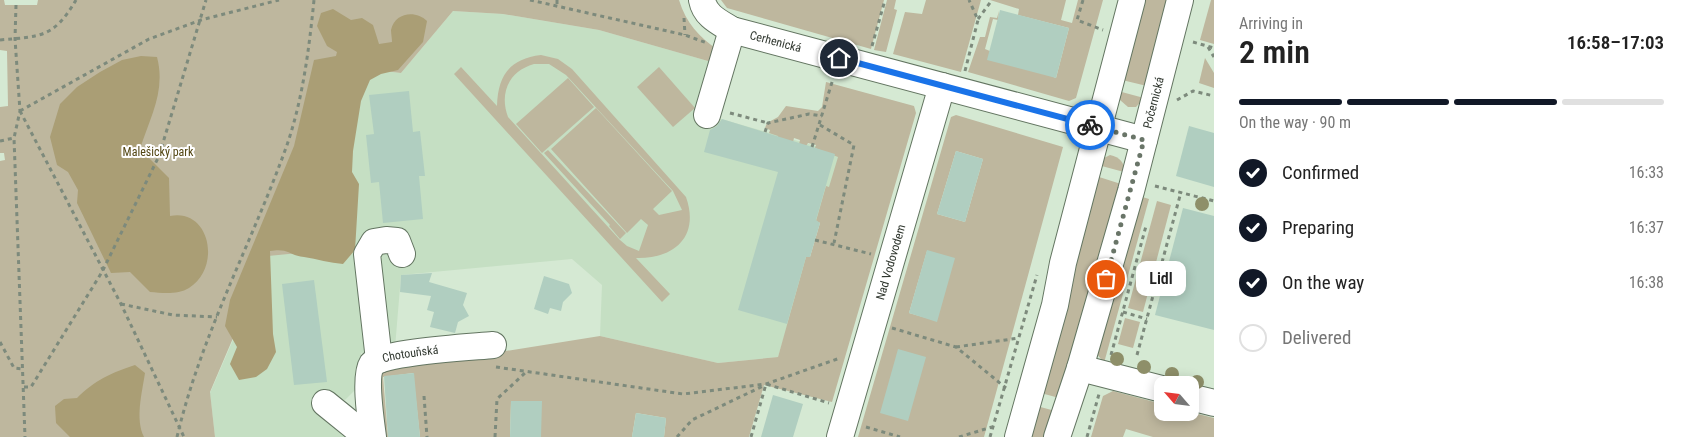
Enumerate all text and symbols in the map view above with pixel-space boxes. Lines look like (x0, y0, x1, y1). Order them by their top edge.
text: Arriving in (1239, 14, 1303, 33)
street label: Cerhenická (748, 28, 803, 55)
text: 16:58–17:03 (1567, 31, 1664, 54)
text: 2 min (1239, 33, 1310, 71)
pin (818, 37, 860, 79)
icon: home (825, 44, 853, 72)
street label: Počernická (1140, 75, 1167, 130)
courier (1065, 100, 1115, 150)
icon: bike (1076, 111, 1104, 139)
text: On the way · 90 m (1239, 113, 1351, 132)
park label: Malešický park (123, 145, 194, 159)
icon: check (1239, 159, 1267, 187)
text: Confirmed (1282, 161, 1359, 184)
text: 16:33 (1629, 163, 1664, 182)
icon: check (1239, 214, 1267, 242)
text: Preparing (1282, 216, 1354, 239)
text: 16:37 (1629, 218, 1664, 237)
street label: Nad Vodovodem (873, 223, 908, 302)
pin (1085, 258, 1127, 300)
callout: Lidl (1136, 262, 1186, 296)
icon: bag (1092, 265, 1120, 293)
text: Lidl (1149, 269, 1173, 288)
icon: check (1239, 269, 1267, 297)
text: On the way (1282, 271, 1364, 294)
text: 16:38 (1629, 273, 1664, 292)
text: Delivered (1282, 326, 1351, 349)
street label: Chotouňská (381, 343, 439, 365)
north arrow (1154, 376, 1199, 421)
map controls (1154, 376, 1199, 421)

